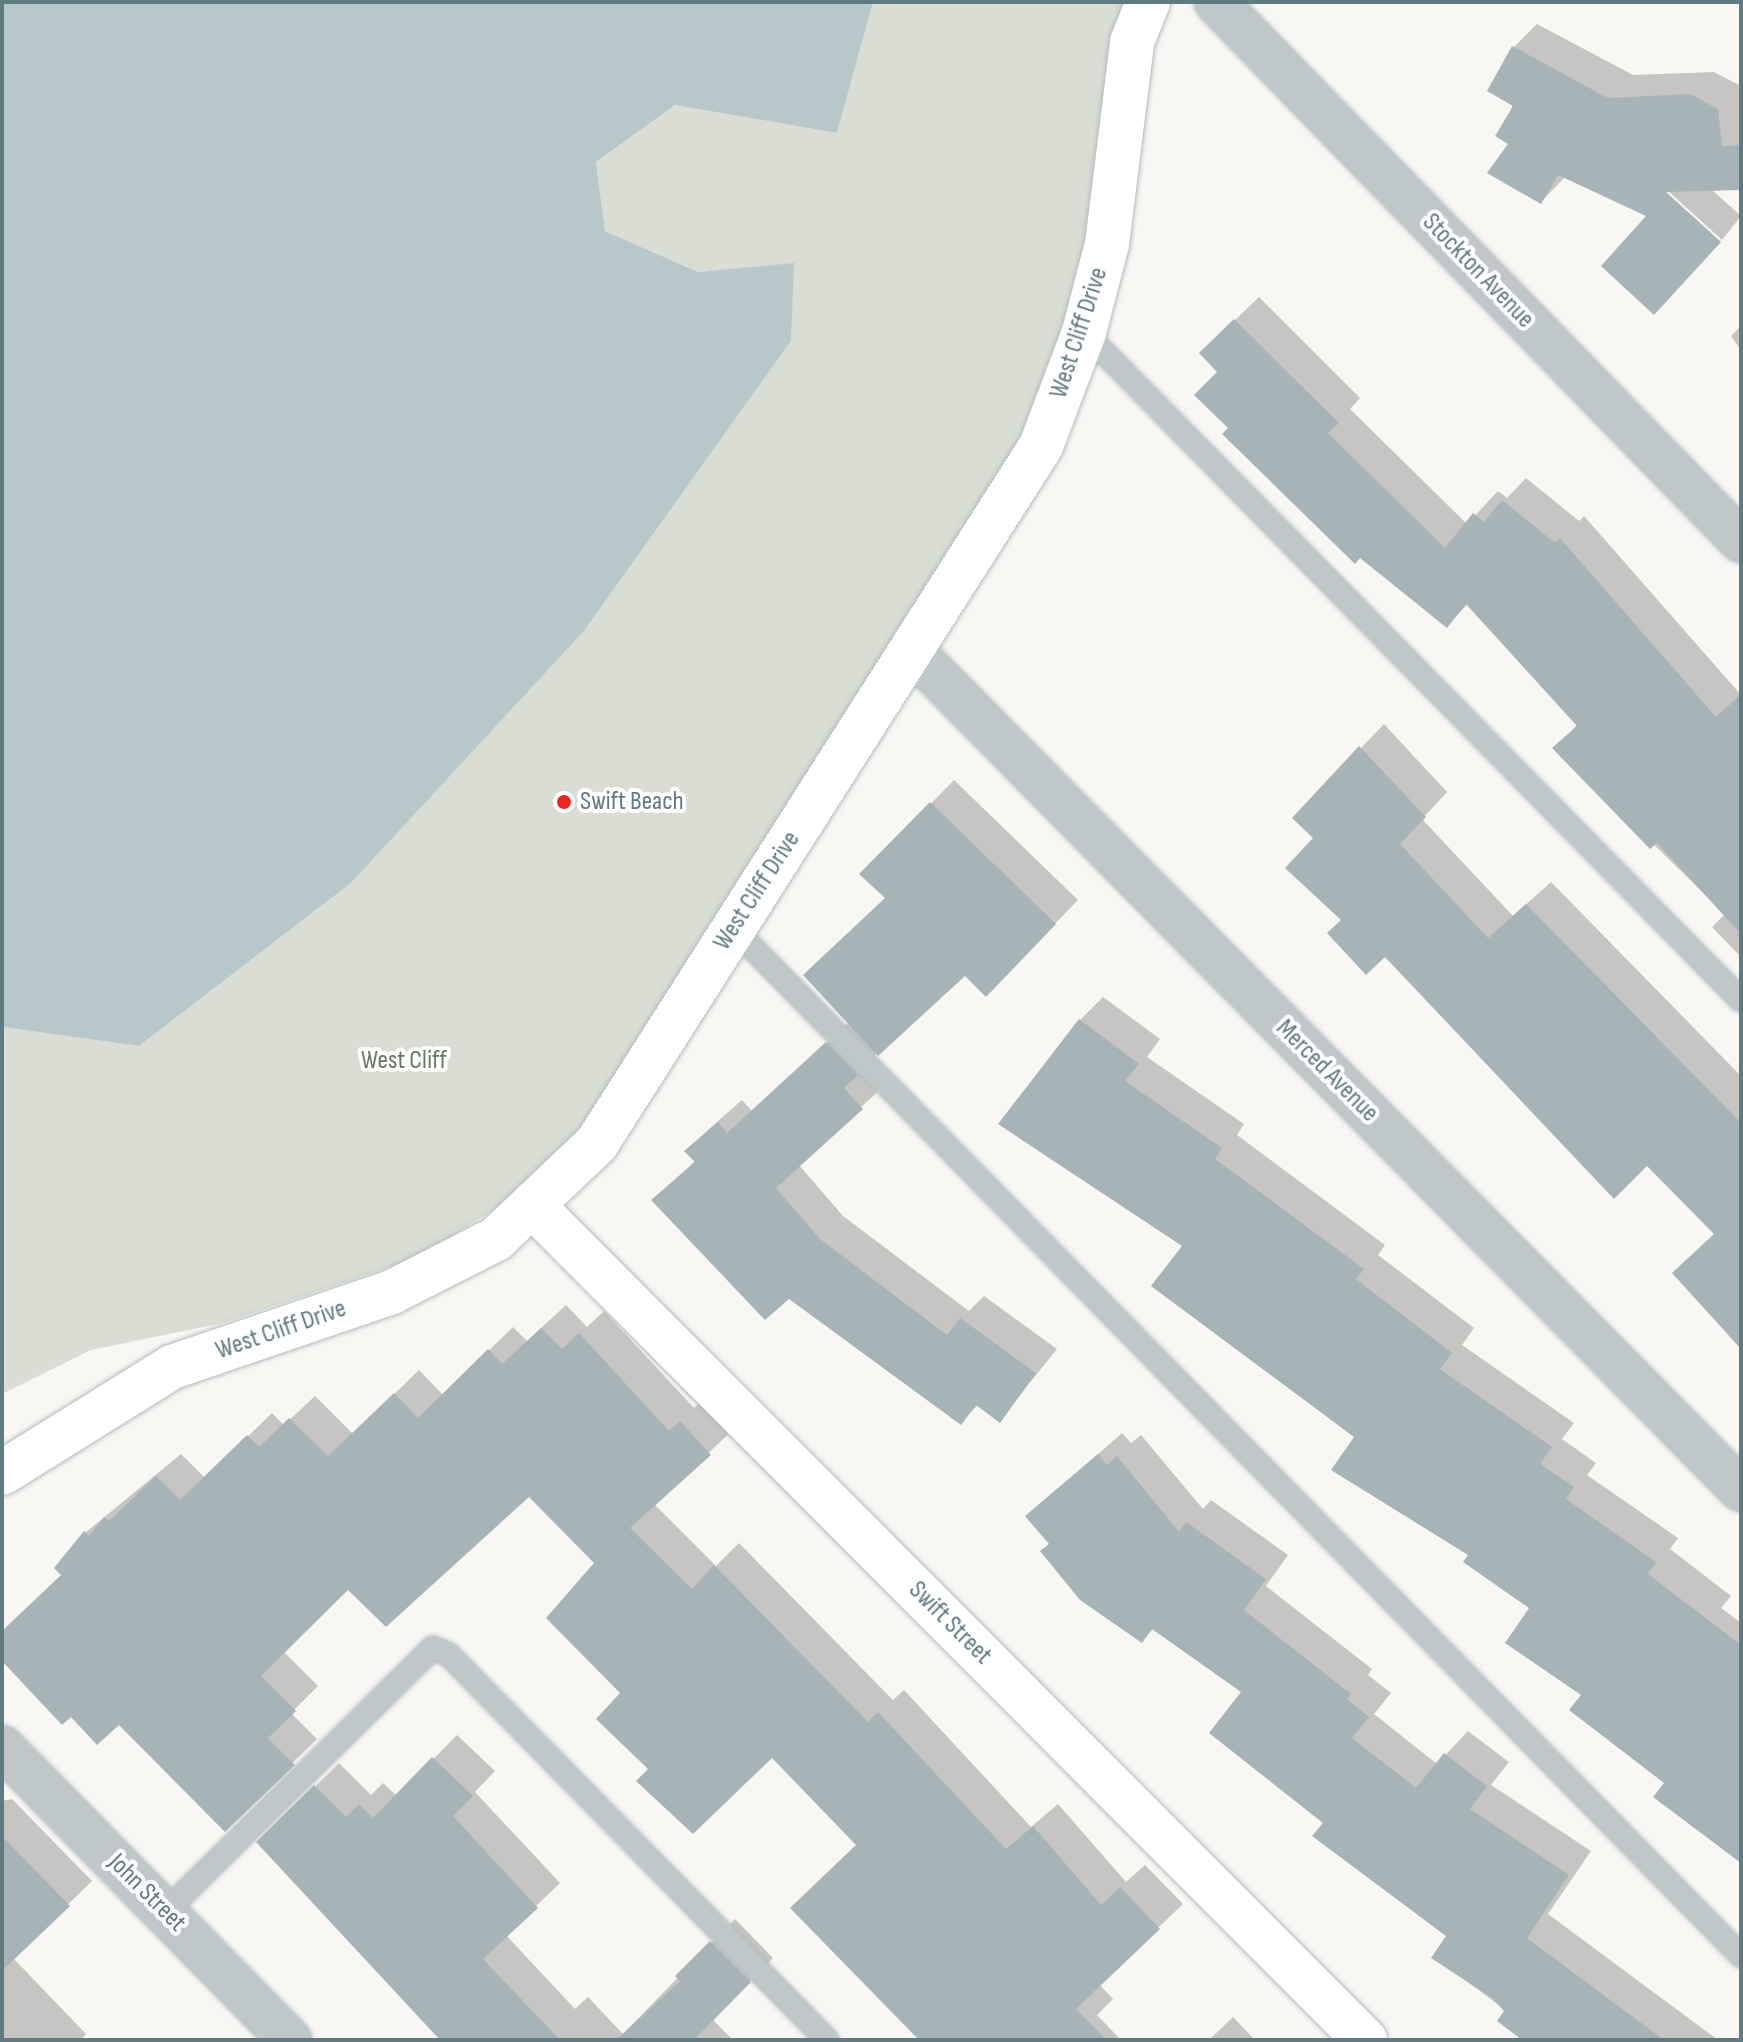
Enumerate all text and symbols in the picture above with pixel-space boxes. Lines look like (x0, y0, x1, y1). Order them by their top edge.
street label: Stockton Avenue (1416, 207, 1540, 335)
street label: West Cliff Drive (1043, 264, 1115, 402)
place label: Swift Beach (580, 786, 684, 818)
marker: Swift Beach (555, 793, 573, 811)
street label: West Cliff Drive (707, 826, 807, 956)
street label: Merced Avenue (1269, 1013, 1385, 1129)
park label: West Cliff (361, 1045, 447, 1077)
street label: West Cliff Drive (212, 1293, 350, 1367)
street label: Swift Street (902, 1575, 998, 1671)
street label: John Street (102, 1848, 192, 1938)

